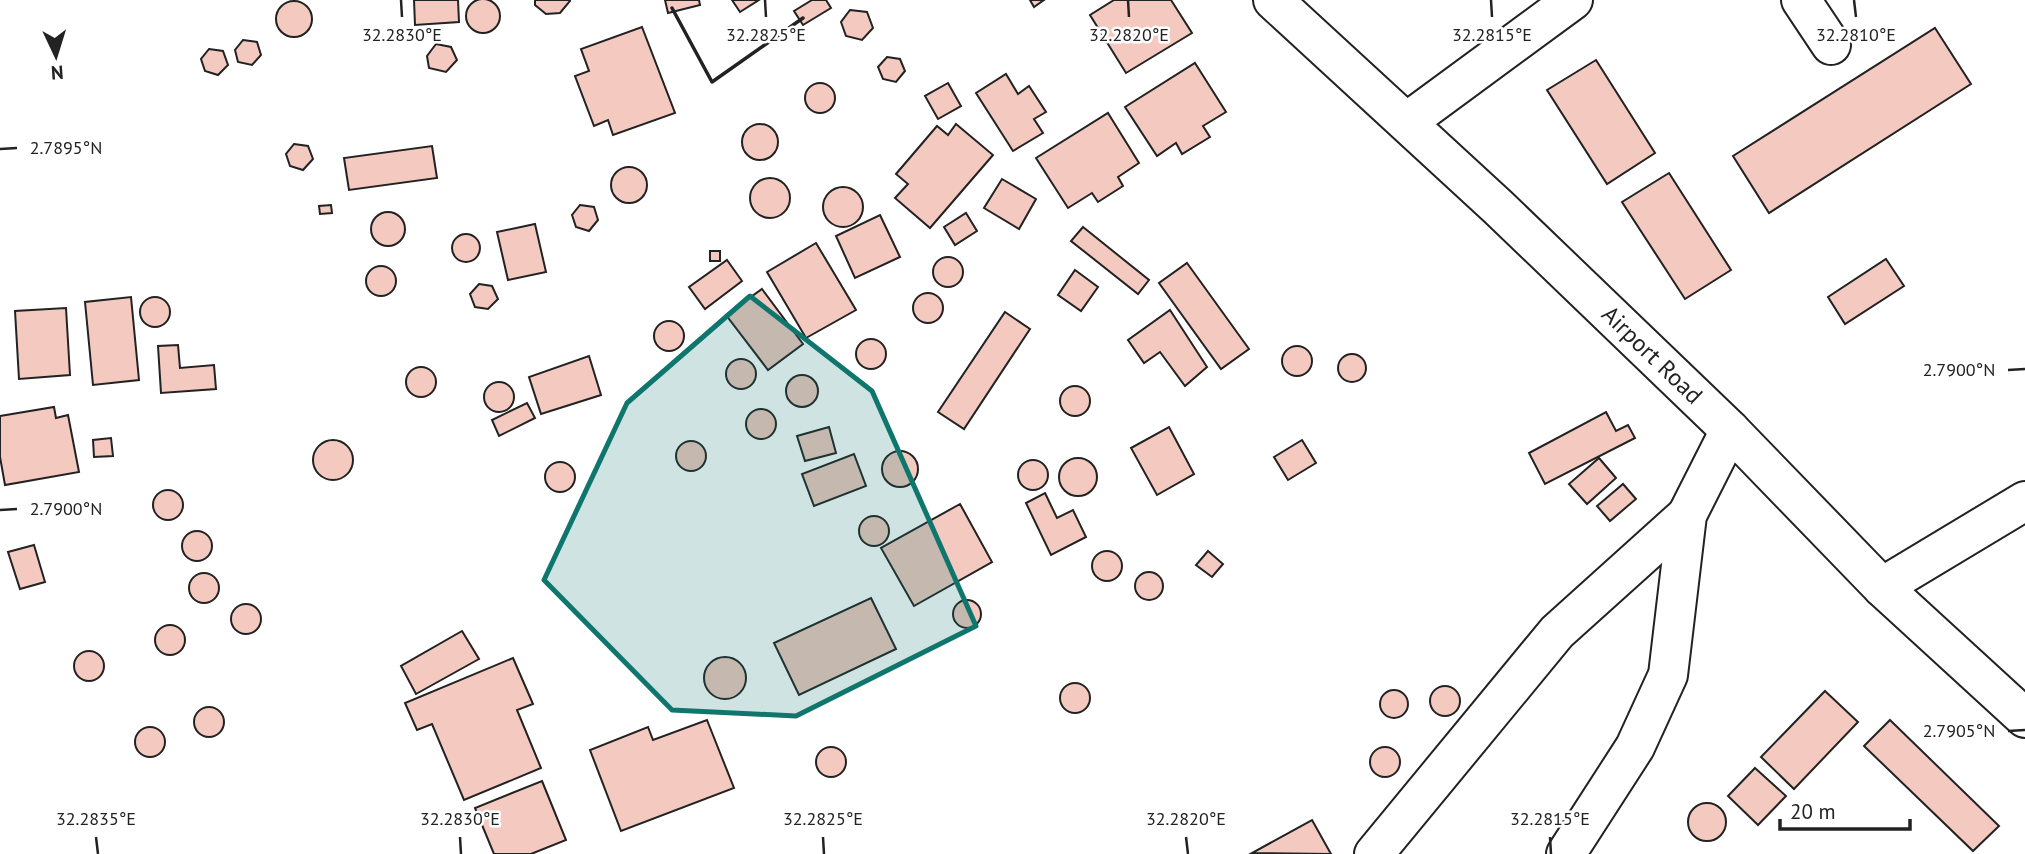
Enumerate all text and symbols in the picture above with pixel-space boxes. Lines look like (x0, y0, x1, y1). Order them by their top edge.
north arrow (21, 21, 91, 91)
text: 32.2830°E (362, 23, 442, 46)
text: 32.2825°E (726, 23, 806, 46)
text: 32.2820°E (1089, 23, 1169, 46)
text: 32.2815°E (1452, 23, 1532, 46)
text: 32.2810°E (1816, 23, 1896, 46)
text: N (50, 61, 64, 85)
text: 2.7895°N (30, 136, 102, 159)
street label: Airport Road (1595, 299, 1709, 410)
text: 2.7900°N (1923, 358, 1995, 381)
text: 2.7900°N (30, 497, 102, 520)
text: 2.7905°N (1923, 719, 1995, 742)
scale bar (1780, 788, 1910, 832)
text: 20 m (1790, 798, 1836, 825)
text: 32.2835°E (56, 807, 136, 830)
text: 32.2830°E (420, 807, 500, 830)
text: 32.2825°E (783, 807, 863, 830)
text: 32.2820°E (1146, 807, 1226, 830)
text: 32.2815°E (1510, 807, 1590, 830)

